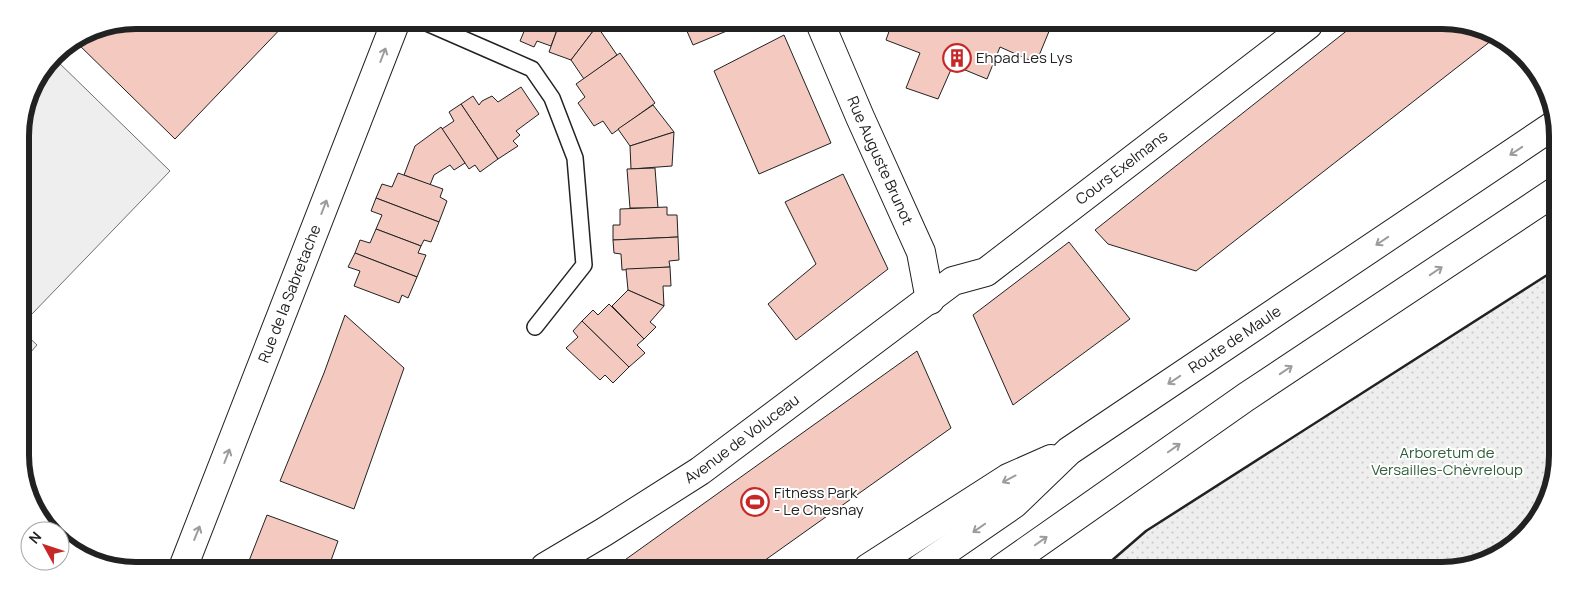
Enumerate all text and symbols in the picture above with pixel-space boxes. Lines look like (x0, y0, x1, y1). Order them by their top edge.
building icon: Ehpad Les Lys (942, 43, 972, 73)
place label: Ehpad Les Lys (976, 47, 1073, 68)
one-way arrow (379, 48, 388, 64)
street label: Rue Auguste Brunot (842, 93, 918, 228)
street label: Cours Exelmans (1071, 125, 1172, 210)
one-way arrow (1510, 146, 1524, 156)
one-way arrow (320, 200, 329, 215)
street label: Rue de la Sabretache (253, 221, 326, 366)
one-way arrow (1375, 236, 1389, 246)
one-way arrow (1429, 265, 1443, 276)
street label: Route de Maule (1184, 300, 1285, 378)
one-way arrow (1279, 365, 1293, 375)
one-way arrow (1167, 375, 1181, 386)
street label: Avenue de Voluceau (680, 389, 803, 488)
park label: Arboretum de Versailles-Chèvreloup (1371, 442, 1523, 480)
one-way arrow (1167, 443, 1181, 453)
one-way arrow (223, 449, 232, 464)
one-way arrow (1001, 474, 1016, 484)
place label: Fitness Park - Le Chesnay (774, 482, 864, 520)
sports icon: Fitness Park - Le Chesnay (740, 487, 770, 517)
north arrow (20, 521, 70, 571)
one-way arrow (972, 523, 986, 533)
one-way arrow (193, 526, 202, 542)
text: N (24, 527, 45, 547)
one-way arrow (1034, 536, 1048, 546)

